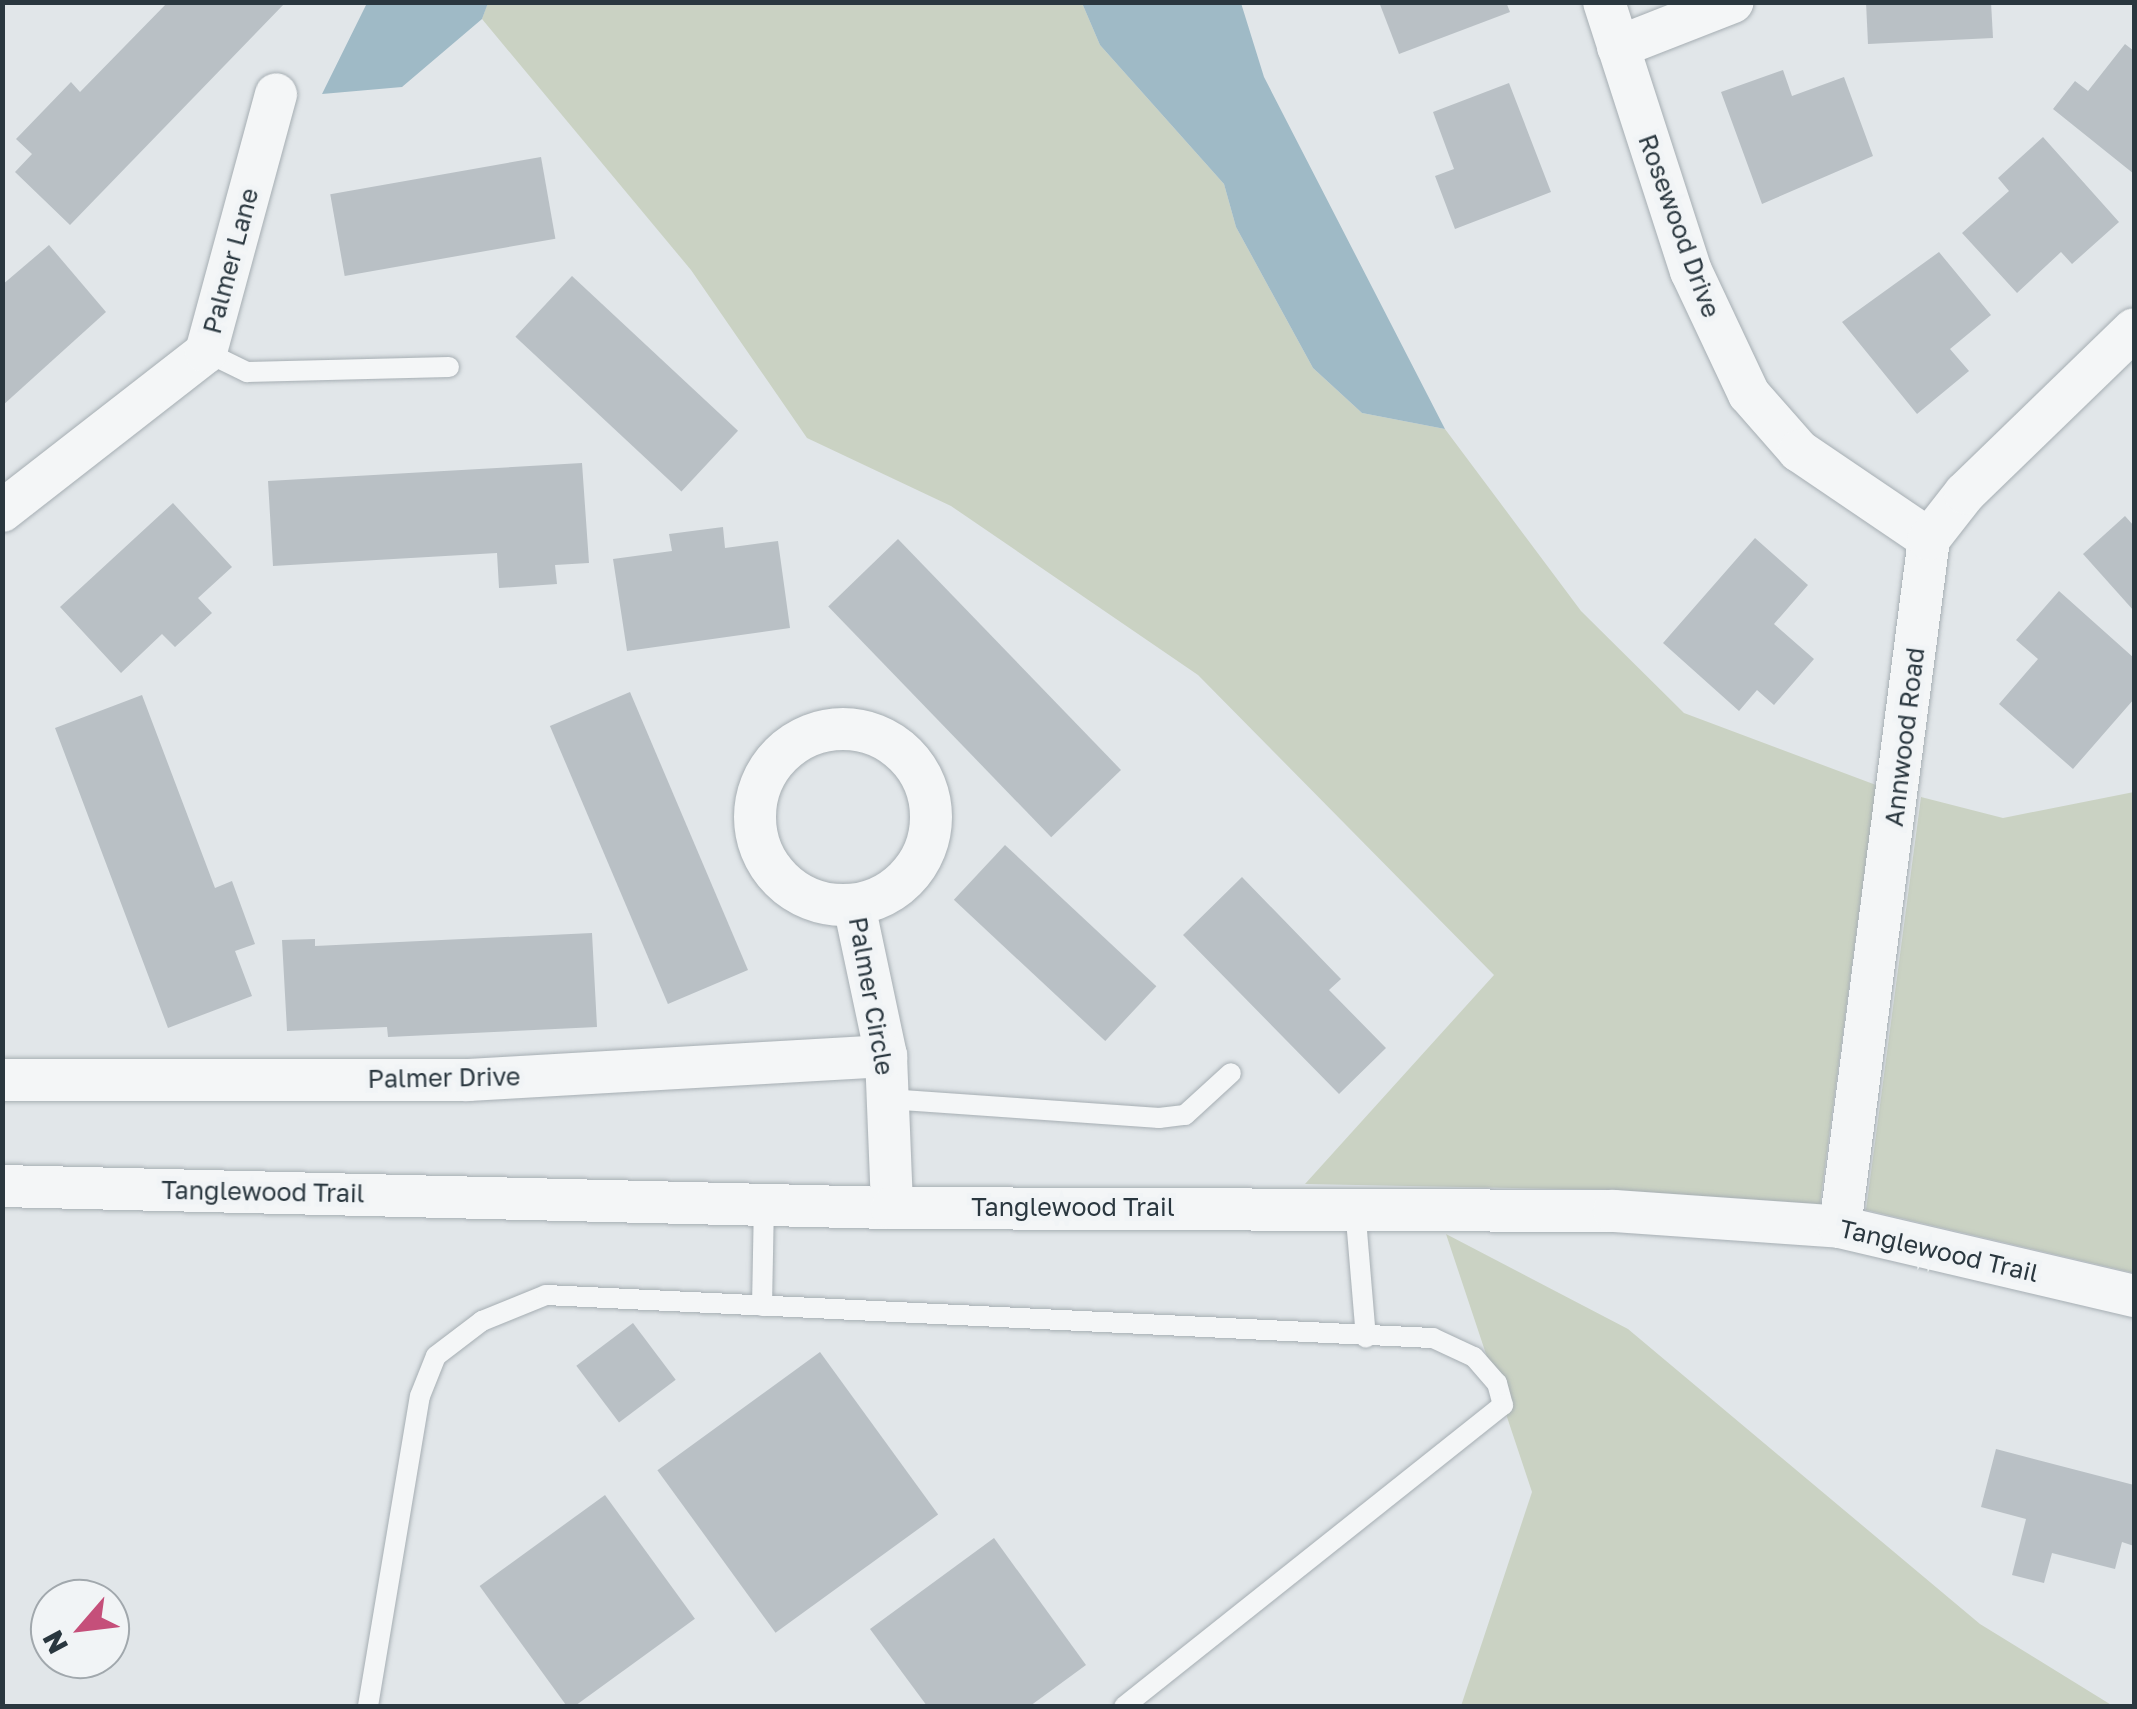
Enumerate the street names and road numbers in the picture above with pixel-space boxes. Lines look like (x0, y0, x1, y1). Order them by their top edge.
street label: Rosewood Drive (1632, 130, 1726, 322)
street label: Palmer Lane (197, 185, 265, 337)
street label: Annwood Road (1879, 646, 1931, 828)
street label: Palmer Circle (842, 915, 900, 1077)
street label: Palmer Drive (367, 1062, 521, 1094)
street label: Tanglewood Trail (161, 1175, 365, 1209)
street label: Tanglewood Trail (971, 1192, 1175, 1222)
street label: Tanglewood Trail (1837, 1214, 2041, 1288)

